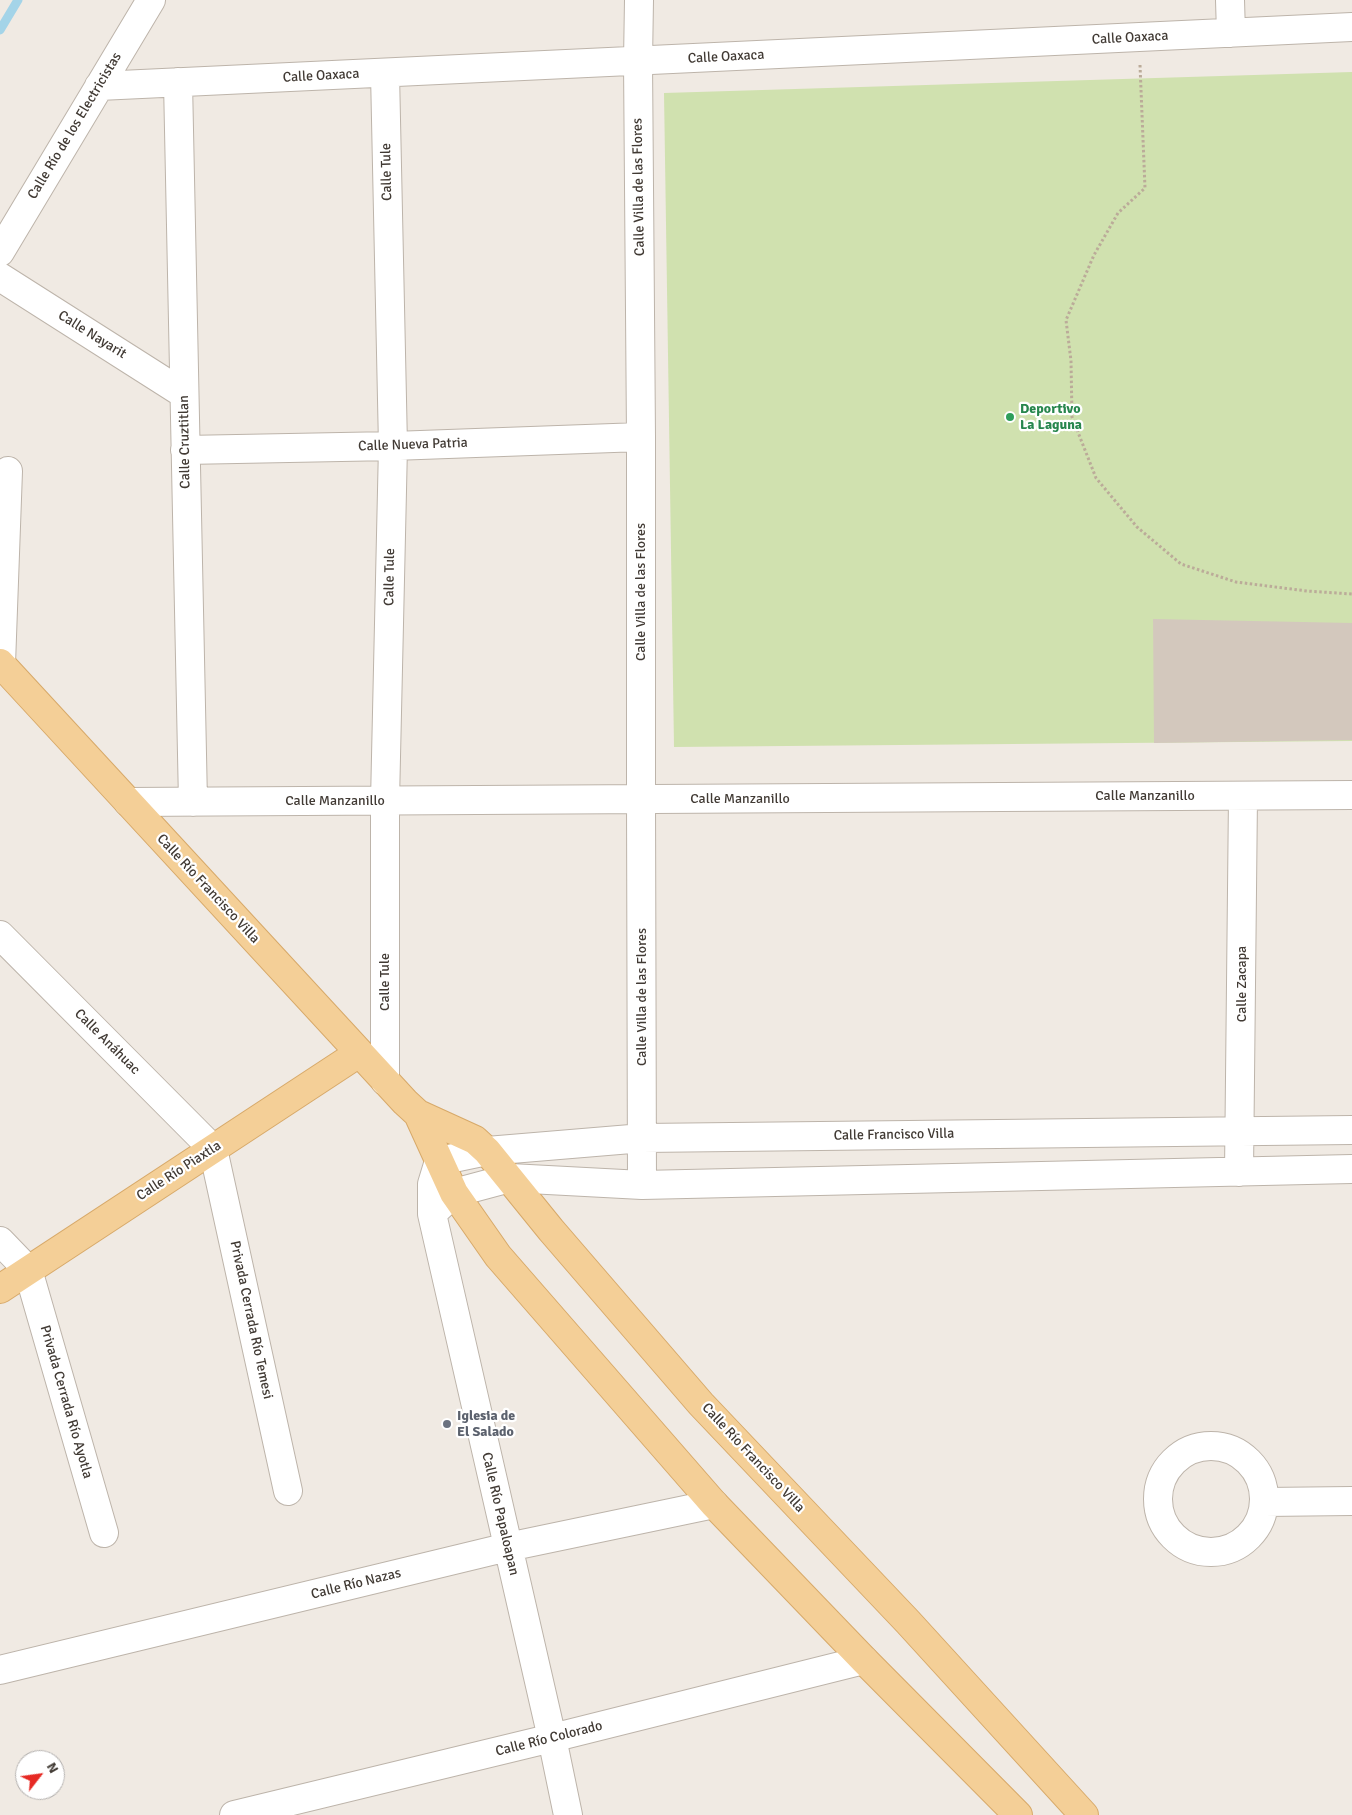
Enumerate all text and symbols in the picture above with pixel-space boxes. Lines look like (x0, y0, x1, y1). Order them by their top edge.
street label: Calle Oaxaca (1091, 28, 1169, 48)
street label: Calle Oaxaca (687, 47, 765, 67)
street label: Calle Río de los Electricistas (24, 50, 126, 202)
street label: Calle Oaxaca (282, 66, 360, 86)
street label: Calle Villa de las Flores (629, 118, 649, 256)
street label: Calle Tule (378, 143, 396, 201)
street label: Calle Nayarit (55, 307, 129, 363)
street label: Calle Cruztitlan (176, 395, 194, 489)
place label: Deportivo La Laguna (1020, 401, 1082, 434)
marker: Deportivo La Laguna (1004, 411, 1016, 423)
street label: Calle Nueva Patria (358, 435, 468, 455)
street label: Calle Villa de las Flores (633, 523, 649, 661)
street label: Calle Tule (381, 548, 399, 606)
street label: Calle Manzanillo (1095, 788, 1195, 804)
street label: Calle Manzanillo (690, 791, 790, 807)
street label: Calle Manzanillo (285, 793, 385, 809)
street label: Calle Río Francisco Villa (153, 831, 263, 947)
street label: Calle Villa de las Flores (634, 928, 650, 1066)
street label: Calle Zacapa (1234, 946, 1250, 1022)
street label: Calle Tule (377, 953, 393, 1011)
street label: Calle Anáhuac (71, 1006, 143, 1078)
street label: Calle Francisco Villa (833, 1126, 955, 1144)
street label: Calle Río Piaxtla (134, 1137, 224, 1205)
street label: Privada Cerrada Río Temesi (226, 1239, 276, 1401)
street label: Privada Cerrada Río Ayotla (36, 1323, 96, 1481)
street label: Calle Río Francisco Villa (698, 1400, 808, 1516)
place label: Iglesia de El Salado (457, 1408, 515, 1440)
marker: Iglesia de El Salado (441, 1418, 453, 1430)
street label: Calle Río Papaloapan (478, 1451, 522, 1577)
street label: Calle Río Nazas (309, 1565, 403, 1603)
street label: Calle Río Colorado (494, 1718, 604, 1760)
north arrow (15, 1750, 65, 1800)
text: N (43, 1759, 62, 1776)

